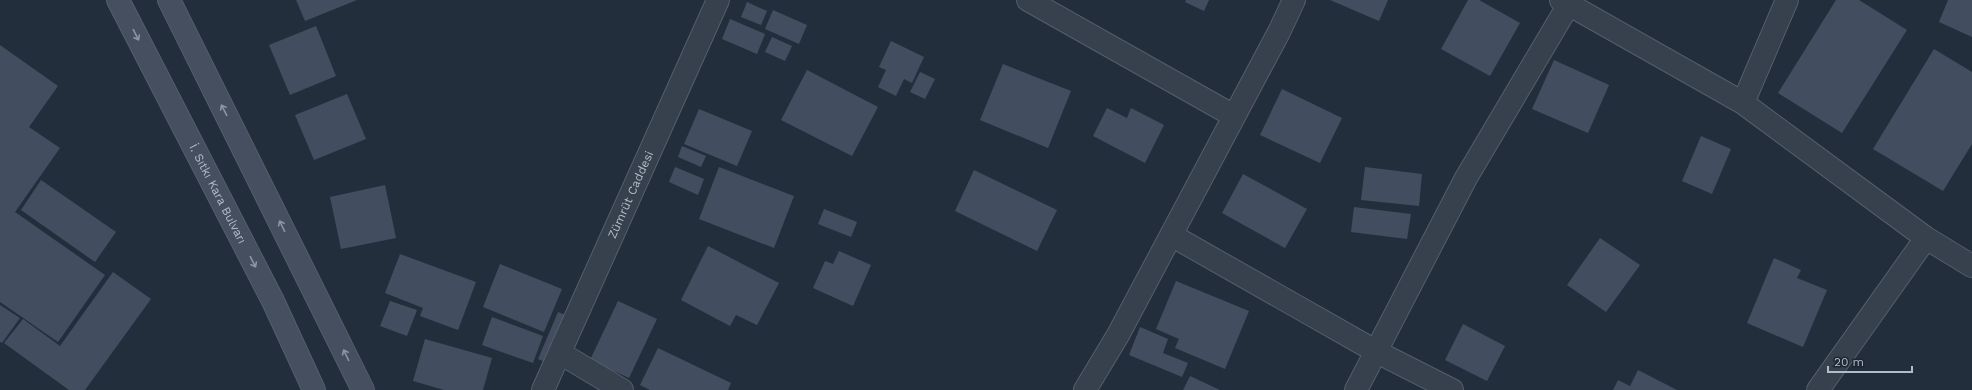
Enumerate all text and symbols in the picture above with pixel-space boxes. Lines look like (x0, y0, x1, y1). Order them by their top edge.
one-way arrow (132, 28, 140, 40)
one-way arrow (220, 104, 227, 116)
street label: İ. Sıtkı Kara Bulvarı (186, 142, 249, 246)
street label: Zümrüt Caddesi (605, 149, 656, 241)
one-way arrow (278, 220, 285, 232)
one-way arrow (250, 256, 257, 268)
scale bar (1828, 348, 1912, 374)
one-way arrow (342, 349, 349, 361)
text: 20 m (1834, 355, 1864, 369)

